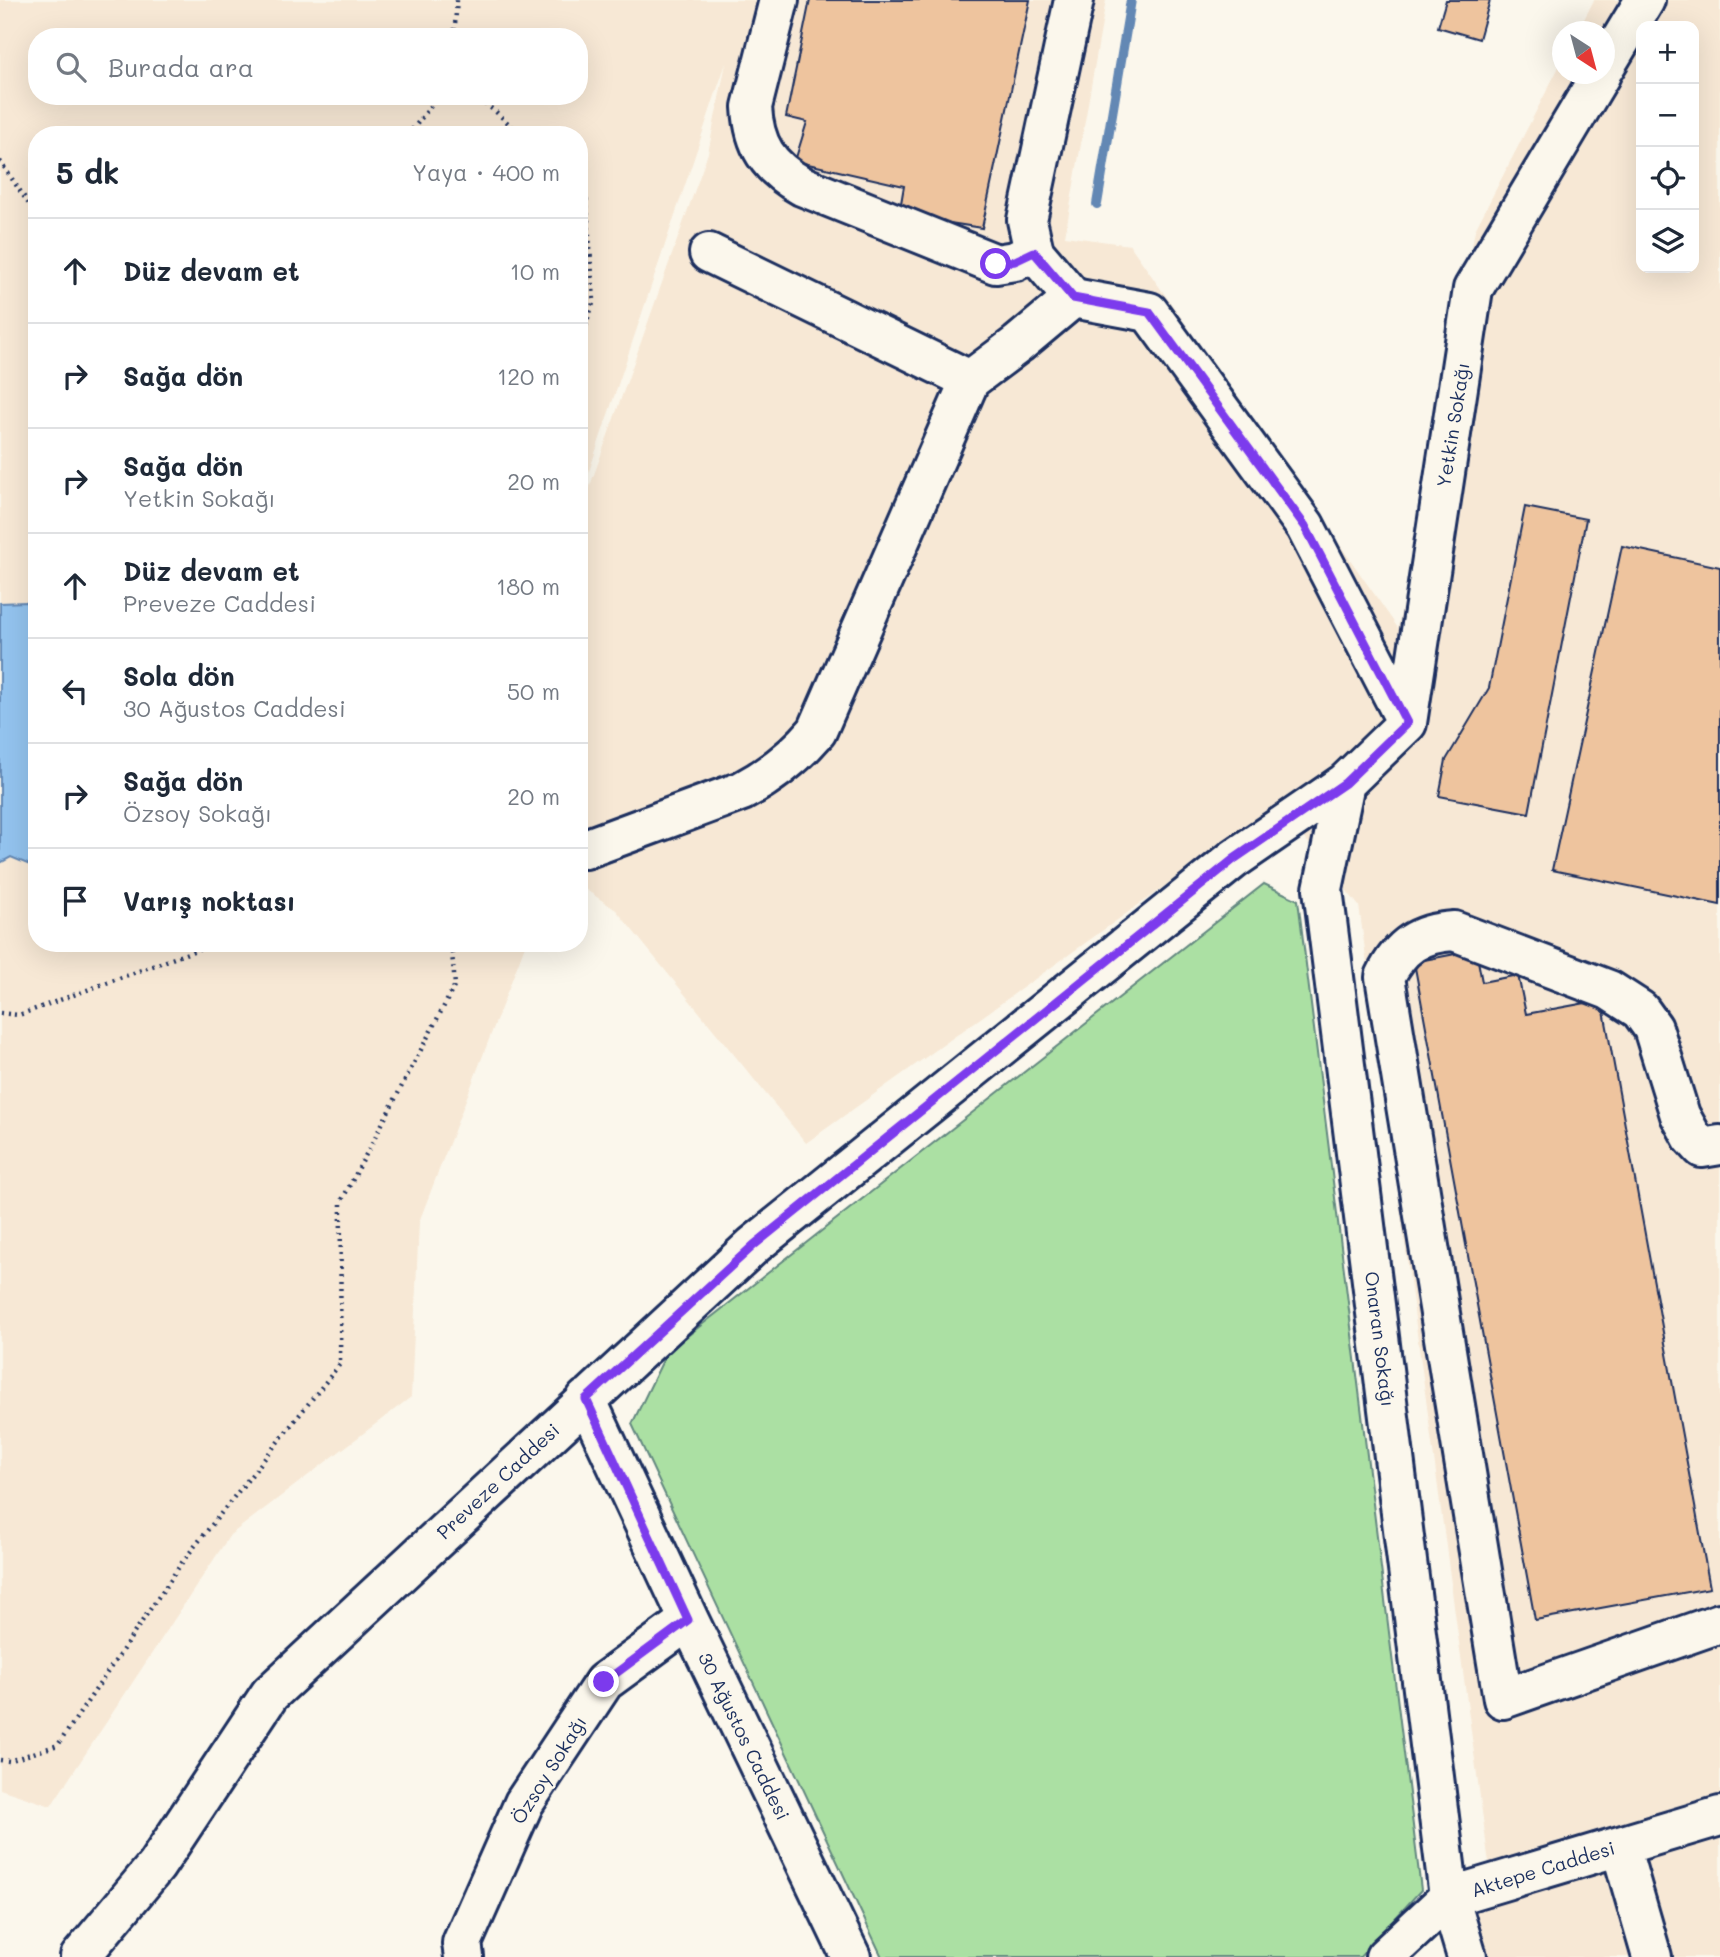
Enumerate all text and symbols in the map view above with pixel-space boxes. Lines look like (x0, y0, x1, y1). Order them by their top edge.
north arrow (1552, 21, 1615, 84)
map controls (1636, 21, 1699, 273)
button: + (1636, 21, 1699, 84)
search box (28, 28, 588, 105)
icon: search (52, 48, 90, 86)
text: Burada ara (108, 50, 254, 84)
button: − (1636, 84, 1699, 147)
button: locate (1636, 147, 1699, 210)
text: 5 dk (56, 152, 119, 192)
text: Yaya · 400 m (412, 157, 560, 187)
button: layers (1636, 210, 1699, 273)
route start (980, 248, 1011, 279)
icon: ahead (56, 252, 94, 290)
text: Düz devam et (123, 254, 300, 288)
text: 10 m (510, 256, 560, 286)
icon: right (56, 357, 94, 395)
text: Sağa dön (123, 359, 243, 393)
text: 120 m (497, 361, 560, 391)
street label: Yetkin Sokağı (1430, 361, 1475, 489)
text: Sağa dön (123, 449, 243, 483)
icon: right (56, 462, 94, 500)
text: 20 m (507, 466, 560, 496)
text: Yetkin Sokağı (123, 483, 275, 513)
text: Düz devam et (123, 554, 300, 588)
icon: ahead (56, 567, 94, 605)
text: 180 m (496, 571, 560, 601)
text: Preveze Caddesi (123, 588, 316, 618)
text: Sola dön (123, 659, 235, 693)
icon: left (56, 672, 94, 710)
text: 50 m (507, 676, 560, 706)
text: 30 Ağustos Caddesi (123, 693, 346, 723)
text: Sağa dön (123, 764, 243, 798)
icon: right (56, 777, 94, 815)
text: 20 m (507, 781, 560, 811)
text: Özsoy Sokağı (123, 798, 272, 828)
icon: arrive (56, 882, 94, 920)
text: Varış noktası (123, 884, 296, 918)
street label: Onaran Sokağı (1360, 1270, 1401, 1408)
street label: Preveze Caddesi (431, 1417, 564, 1544)
street label: 30 Ağustos Caddesi (693, 1648, 796, 1824)
route end (588, 1666, 619, 1697)
street label: Özsoy Sokağı (505, 1711, 592, 1829)
street label: Aktepe Caddesi (1468, 1835, 1618, 1902)

